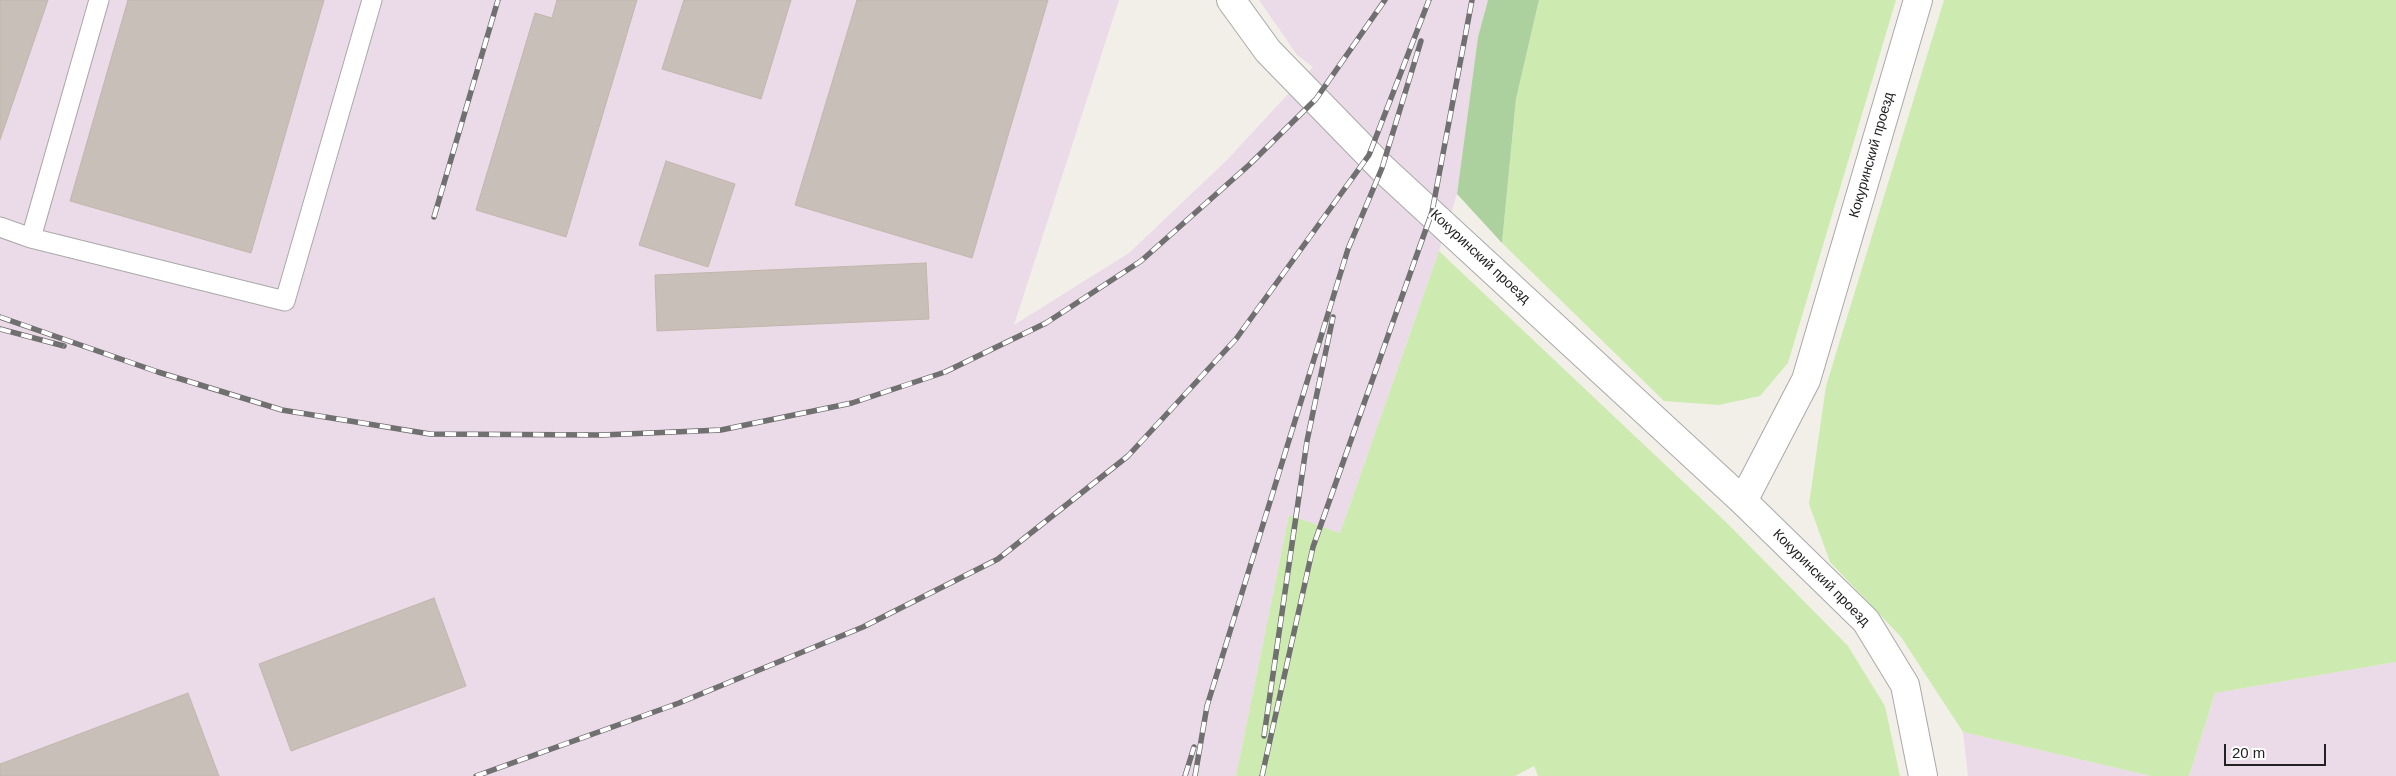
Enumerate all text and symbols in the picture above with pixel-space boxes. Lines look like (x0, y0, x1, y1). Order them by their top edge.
street label: Кокуринский проезд (1846, 90, 1898, 220)
street label: Кокуринский проезд (1427, 207, 1533, 307)
street label: Кокуринский проезд (1769, 526, 1873, 630)
scale bar (2226, 734, 2328, 766)
text: 20 m (2232, 744, 2265, 761)

